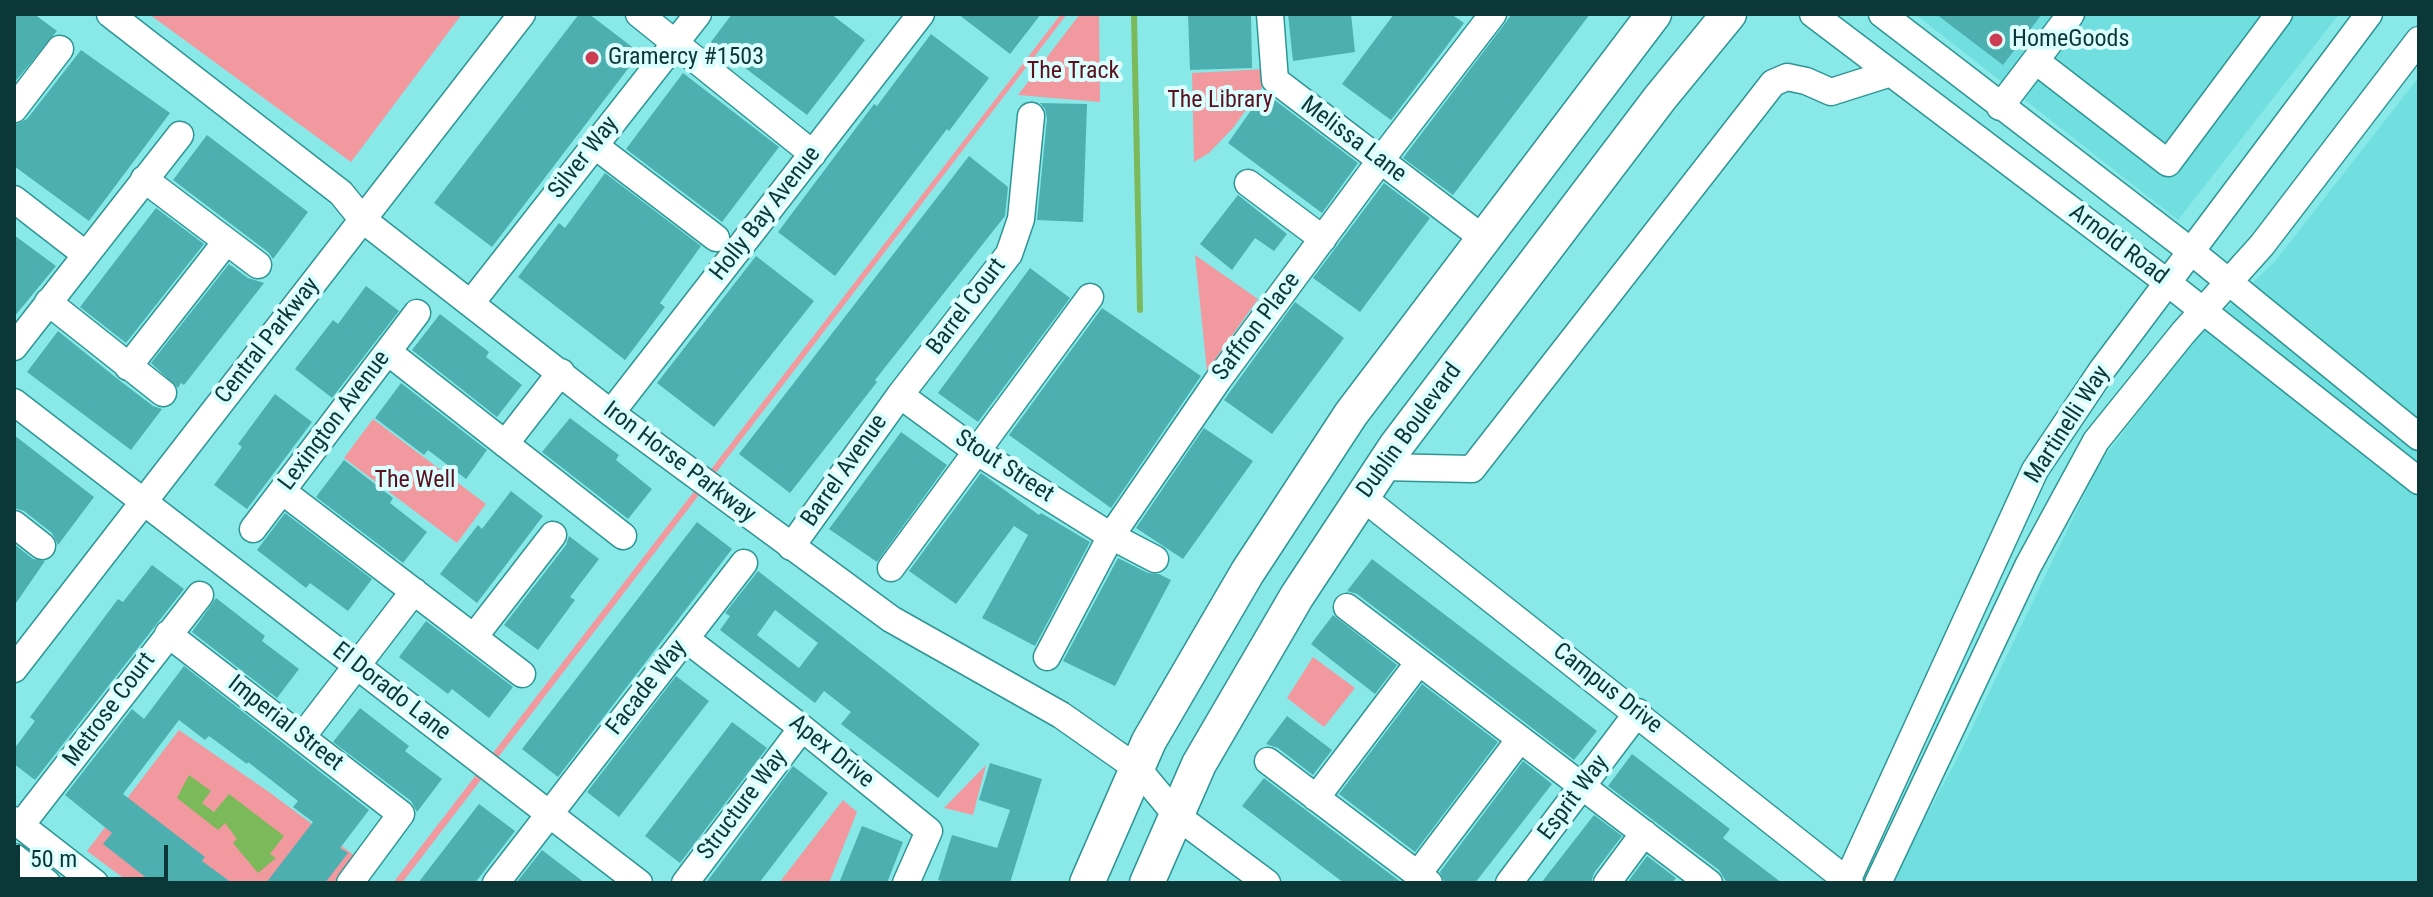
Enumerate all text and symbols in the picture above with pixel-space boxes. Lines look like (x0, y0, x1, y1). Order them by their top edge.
place label: HomeGoods (2012, 26, 2129, 54)
marker: HomeGoods (1987, 31, 2005, 49)
place label: Gramercy #1503 (608, 44, 764, 72)
marker: Gramercy #1503 (583, 49, 601, 67)
park label: The Track (1027, 58, 1119, 86)
park label: The Library (1167, 87, 1273, 115)
street label: Melissa Lane (1294, 91, 1412, 189)
street label: Silver Way (543, 111, 625, 205)
street label: Holly Bay Avenue (705, 141, 827, 287)
street label: Arnold Road (2063, 199, 2173, 291)
street label: Barrel Court (921, 253, 1013, 361)
street label: Saffron Place (1207, 267, 1307, 387)
street label: Central Parkway (210, 272, 326, 410)
street label: Lexington Avenue (273, 346, 397, 496)
street label: Dublin Boulevard (1352, 358, 1468, 504)
street label: Martinelli Way (2019, 361, 2117, 489)
street label: Iron Horse Parkway (597, 396, 761, 530)
street label: Barrel Avenue (796, 409, 894, 533)
street label: Stout Street (949, 424, 1059, 510)
park label: The Well (374, 467, 456, 495)
street label: Facade Way (601, 635, 693, 741)
street label: El Dorado Lane (326, 637, 456, 747)
street label: Campus Drive (1547, 637, 1667, 741)
street label: Metrose Court (58, 647, 162, 773)
street label: Imperial Street (221, 670, 349, 778)
street label: Apex Drive (783, 709, 879, 795)
street label: Structure Way (692, 744, 794, 866)
street label: Esprit Way (1533, 750, 1615, 846)
scale bar (20, 829, 172, 879)
text: 50 m (30, 845, 77, 873)

